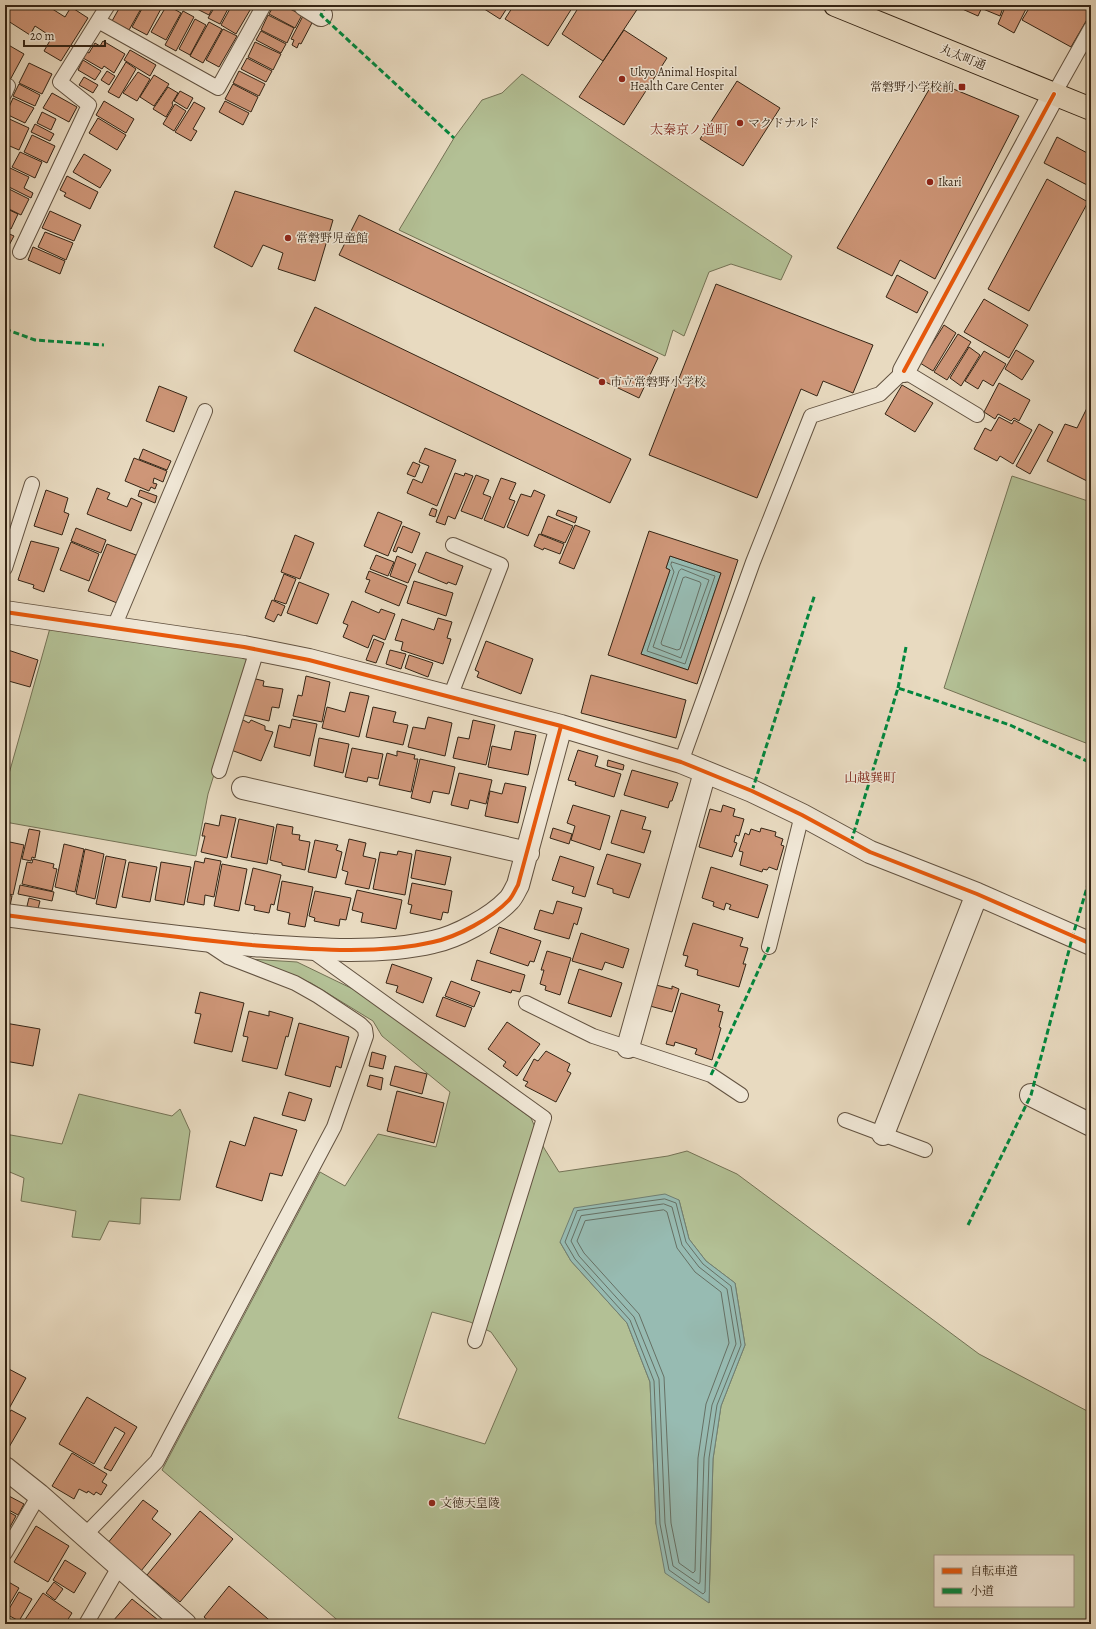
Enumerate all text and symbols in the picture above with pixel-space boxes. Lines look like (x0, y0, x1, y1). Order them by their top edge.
scale bar (24, 22, 105, 48)
text: 20 m (30, 28, 54, 44)
street label: 丸太町通 (938, 41, 988, 73)
place label: Ukyo Animal Hospital Health Care Center (630, 64, 737, 94)
marker: Ukyo Animal Hospital Health Care Center (617, 74, 627, 84)
place label: 常磐野小学校前 (870, 79, 954, 95)
marker: 常磐野小学校前 (957, 82, 967, 92)
place label: マクドナルド (748, 115, 819, 131)
marker: マクドナルド (735, 118, 745, 128)
district label: 太秦京ノ道町 (650, 121, 728, 138)
place label: Ikari (938, 174, 962, 190)
marker: Ikari (925, 177, 935, 187)
place label: 常磐野児童館 (296, 230, 368, 246)
marker: 常磐野児童館 (283, 233, 293, 243)
place label: 市立常磐野小学校 (610, 374, 706, 390)
marker: 市立常磐野小学校 (597, 377, 607, 387)
district label: 山越巽町 (844, 769, 896, 786)
place label: 文徳天皇陵 (440, 1495, 500, 1511)
marker: 文徳天皇陵 (427, 1498, 437, 1508)
legend (934, 1555, 1074, 1607)
text: 自転車道 (970, 1563, 1018, 1579)
text: 小道 (970, 1583, 994, 1599)

